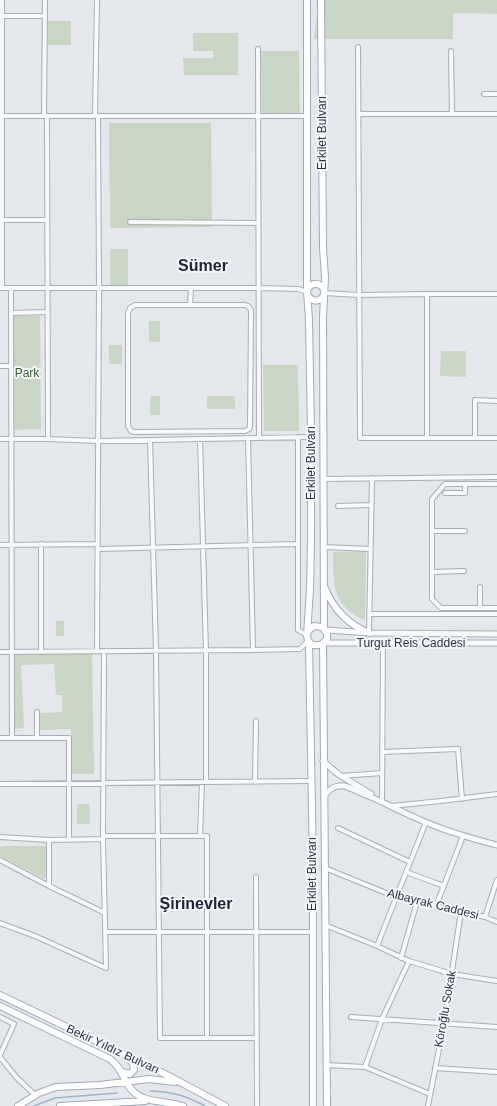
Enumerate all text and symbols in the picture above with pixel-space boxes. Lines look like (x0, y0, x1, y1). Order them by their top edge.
street label: Erkilet Bulvarı (315, 96, 329, 170)
district label: Sümer (178, 257, 228, 274)
park label: Park (15, 366, 40, 380)
street label: Erkilet Bulvarı (304, 426, 318, 500)
street label: Turgut Reis Caddesi (357, 636, 465, 650)
street label: Erkilet Bulvarı (305, 837, 319, 911)
street label: Albayrak Caddesi (386, 886, 480, 922)
district label: Şirinevler (160, 895, 232, 912)
street label: Köroğlu Sokak (431, 968, 459, 1049)
street label: Bekir Yıldız Bulvarı (64, 1021, 162, 1077)

